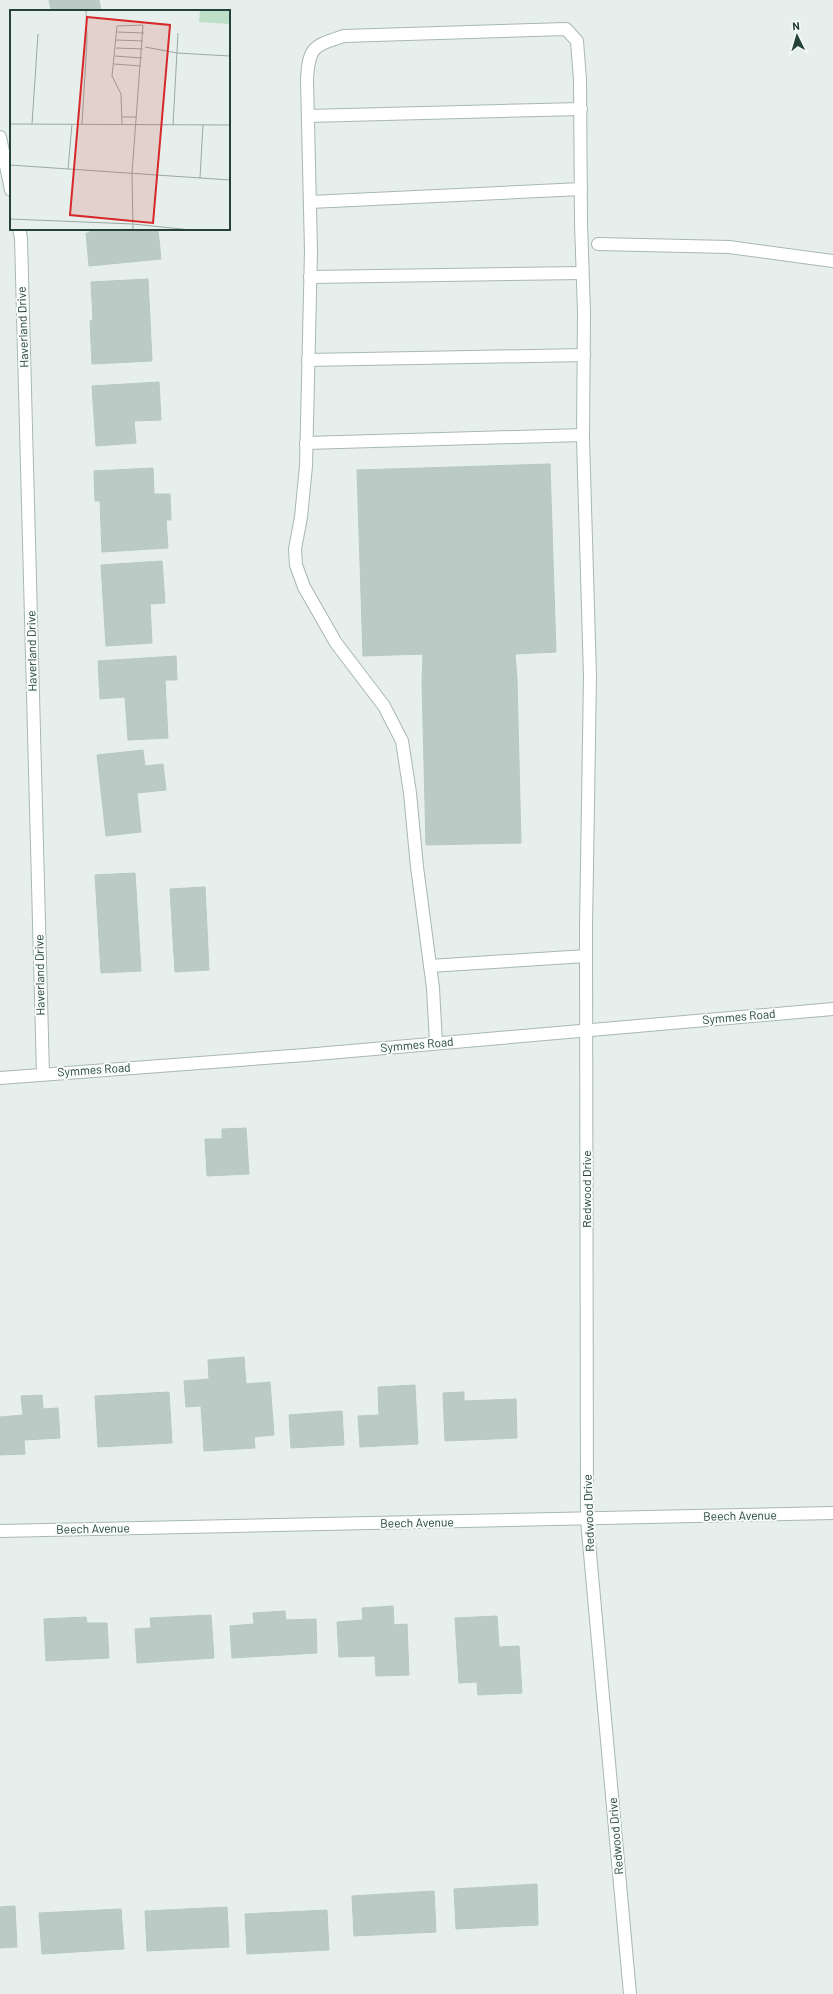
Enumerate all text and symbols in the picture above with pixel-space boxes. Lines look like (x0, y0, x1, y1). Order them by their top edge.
inset map (10, 10, 230, 230)
north arrow (777, 16, 817, 56)
text: N (792, 19, 800, 32)
street label: Haverland Drive (14, 286, 30, 368)
street label: Haverland Drive (23, 610, 39, 692)
street label: Haverland Drive (31, 934, 47, 1016)
street label: Symmes Road (702, 1006, 776, 1026)
street label: Symmes Road (380, 1034, 454, 1054)
street label: Symmes Road (57, 1059, 131, 1079)
street label: Redwood Drive (579, 1150, 593, 1228)
street label: Redwood Drive (580, 1474, 596, 1552)
street label: Beech Avenue (703, 1507, 777, 1523)
street label: Beech Avenue (380, 1514, 454, 1530)
street label: Beech Avenue (56, 1520, 130, 1536)
street label: Redwood Drive (605, 1797, 625, 1875)

